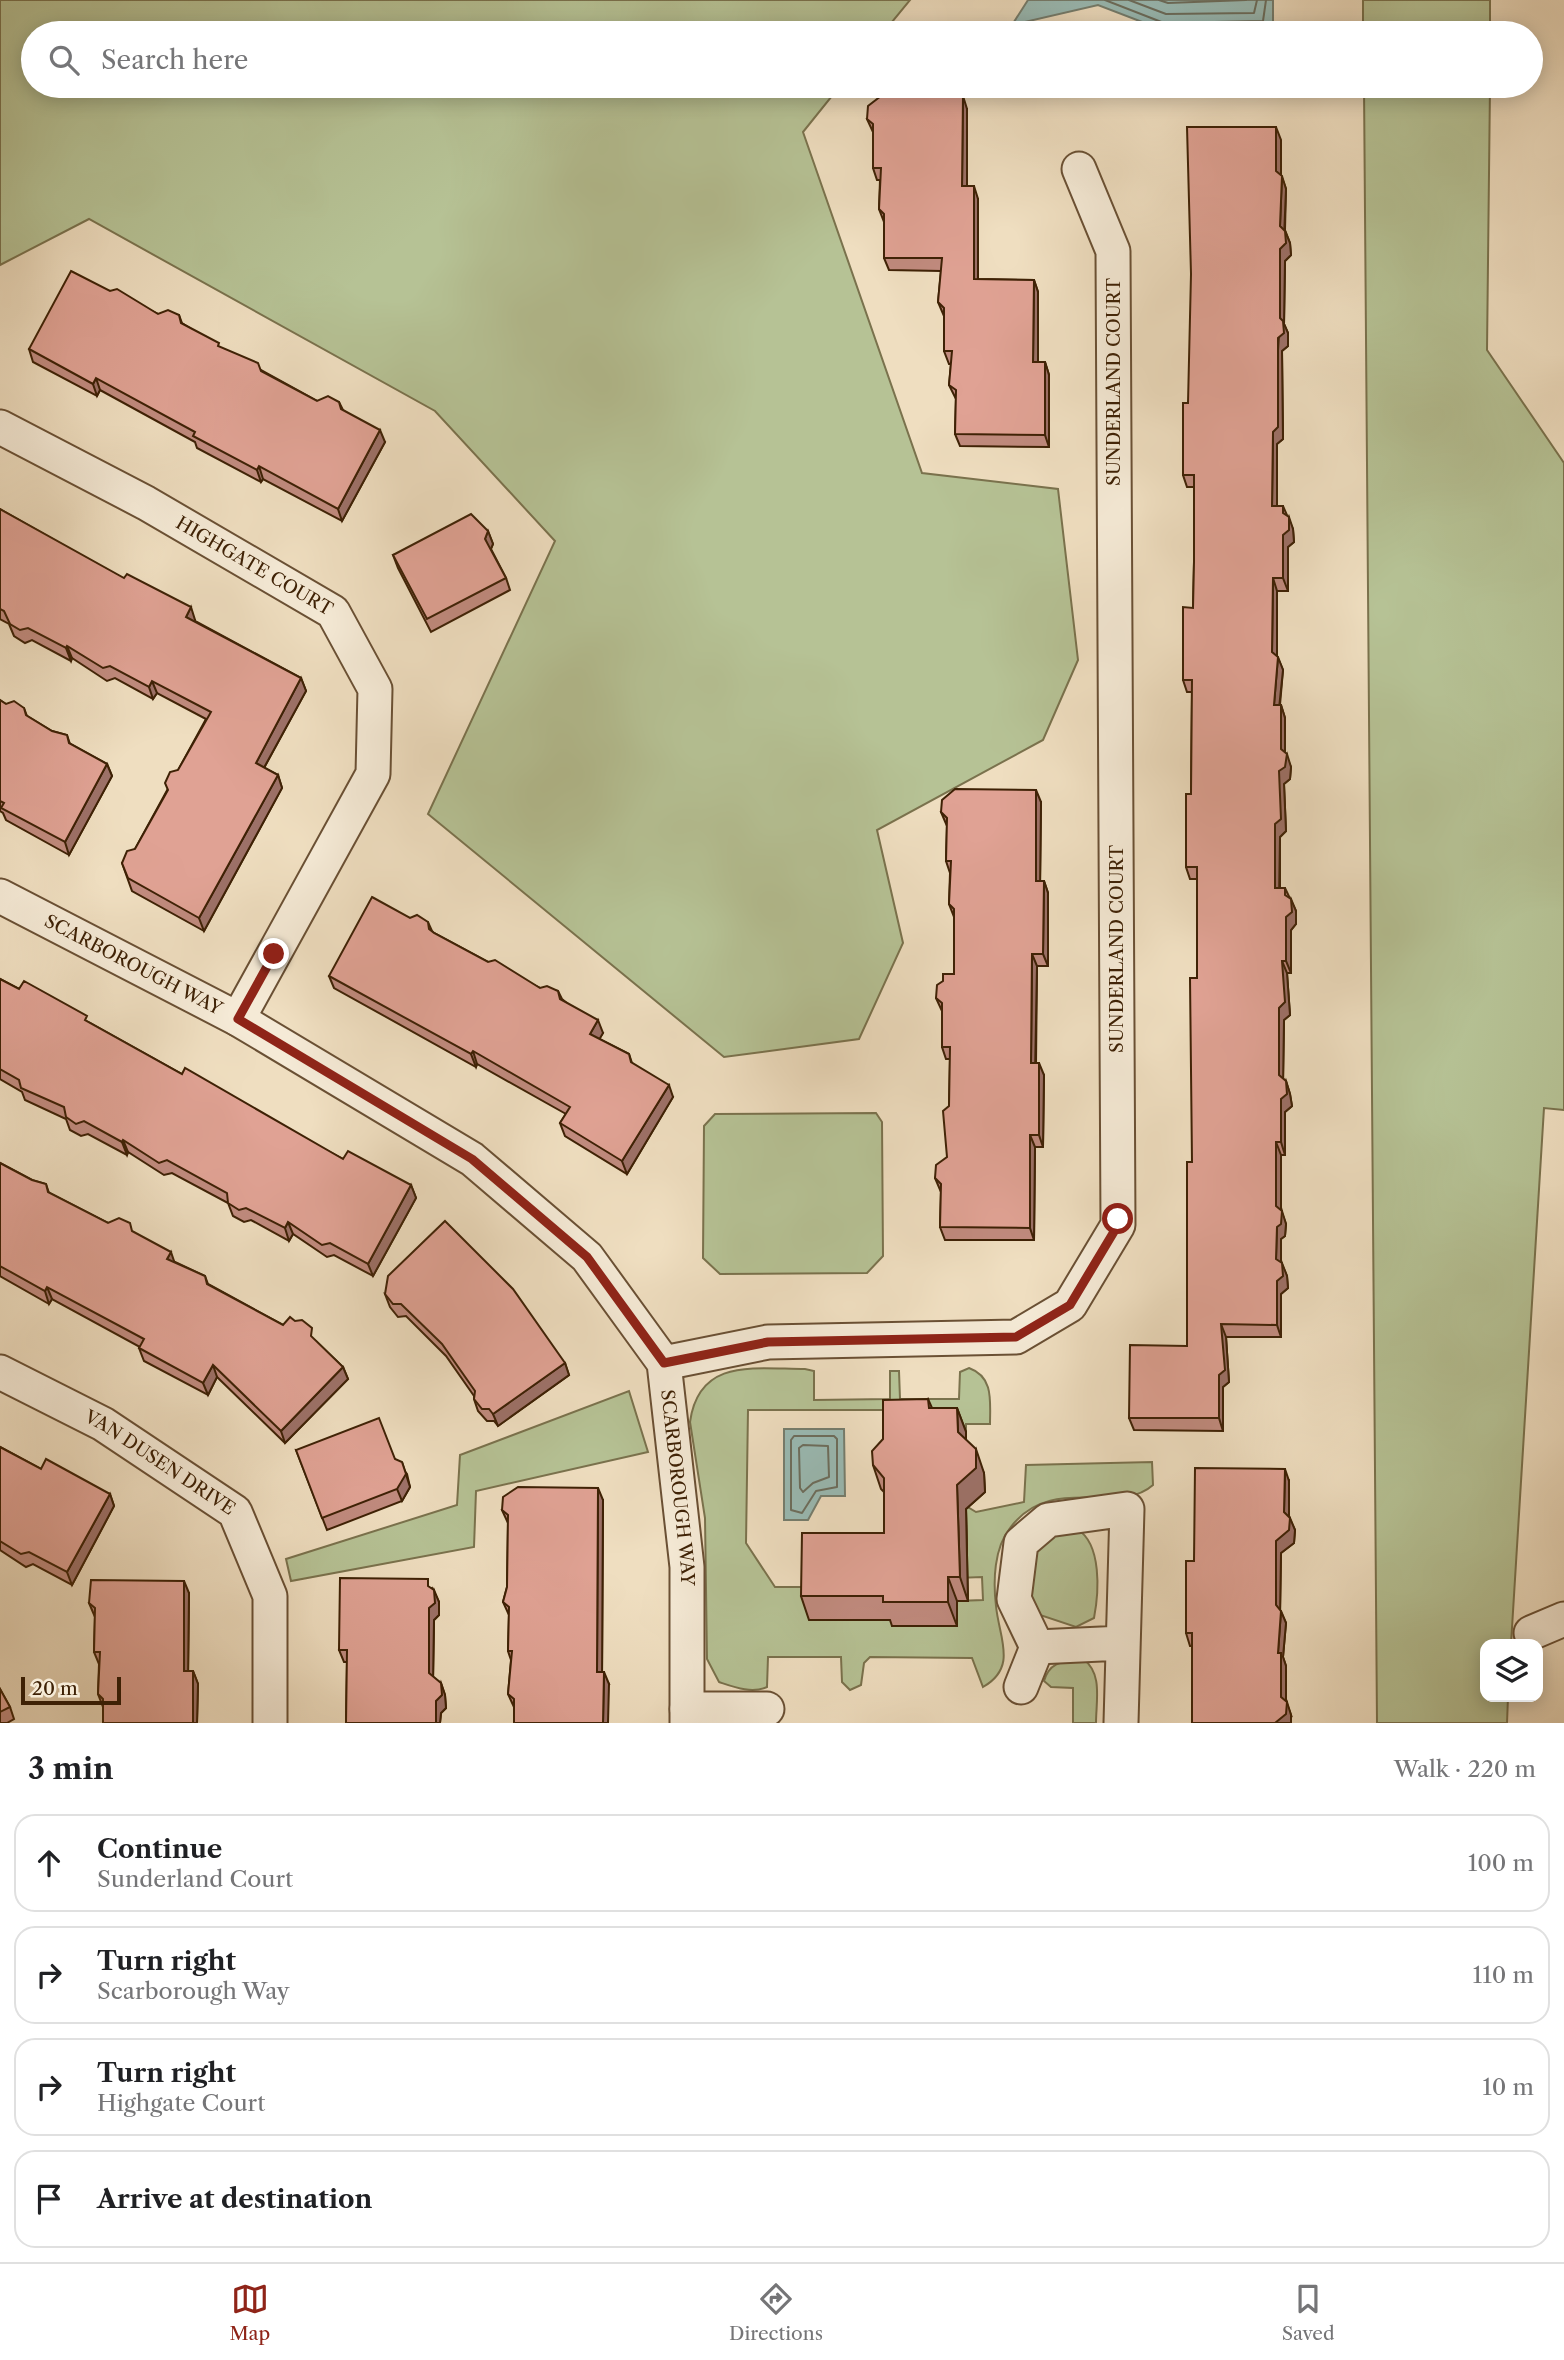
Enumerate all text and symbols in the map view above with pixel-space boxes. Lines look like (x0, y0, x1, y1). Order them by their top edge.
search box (21, 21, 1543, 98)
icon: search (45, 41, 83, 79)
text: Search here (101, 44, 248, 76)
street label: SUNDERLAND COURT (1103, 278, 1125, 486)
street label: HIGHGATE COURT (172, 512, 337, 621)
street label: SUNDERLAND COURT (1106, 845, 1128, 1053)
street label: SCARBOROUGH WAY (41, 910, 227, 1021)
route end (258, 938, 289, 969)
route start (1102, 1203, 1133, 1234)
street label: SCARBOROUGH WAY (656, 1388, 699, 1587)
street label: VAN DUSEN DRIVE (80, 1405, 239, 1520)
map controls (1480, 1639, 1543, 1702)
button: layers (1480, 1639, 1543, 1702)
scale bar (21, 1674, 121, 1706)
text: 20 m (32, 1677, 78, 1700)
text: 3 min (28, 1750, 114, 1787)
text: Walk · 220 m (1394, 1755, 1536, 1783)
text: Continue (97, 1833, 222, 1865)
icon: ahead (30, 1844, 68, 1882)
text: 100 m (1468, 1849, 1534, 1877)
text: Sunderland Court (97, 1865, 293, 1893)
text: Turn right (97, 1945, 236, 1977)
icon: right (30, 1956, 68, 1994)
text: 110 m (1473, 1961, 1534, 1989)
text: Scarborough Way (97, 1977, 290, 2005)
text: Turn right (97, 2057, 236, 2089)
icon: right (30, 2068, 68, 2106)
text: 10 m (1482, 2073, 1534, 2101)
text: Highgate Court (97, 2089, 265, 2117)
icon: arrive (30, 2180, 68, 2218)
text: Arrive at destination (97, 2183, 372, 2215)
tab: Map (229, 2280, 270, 2345)
tab: Directions (729, 2280, 823, 2345)
tab: Saved (1282, 2280, 1335, 2345)

